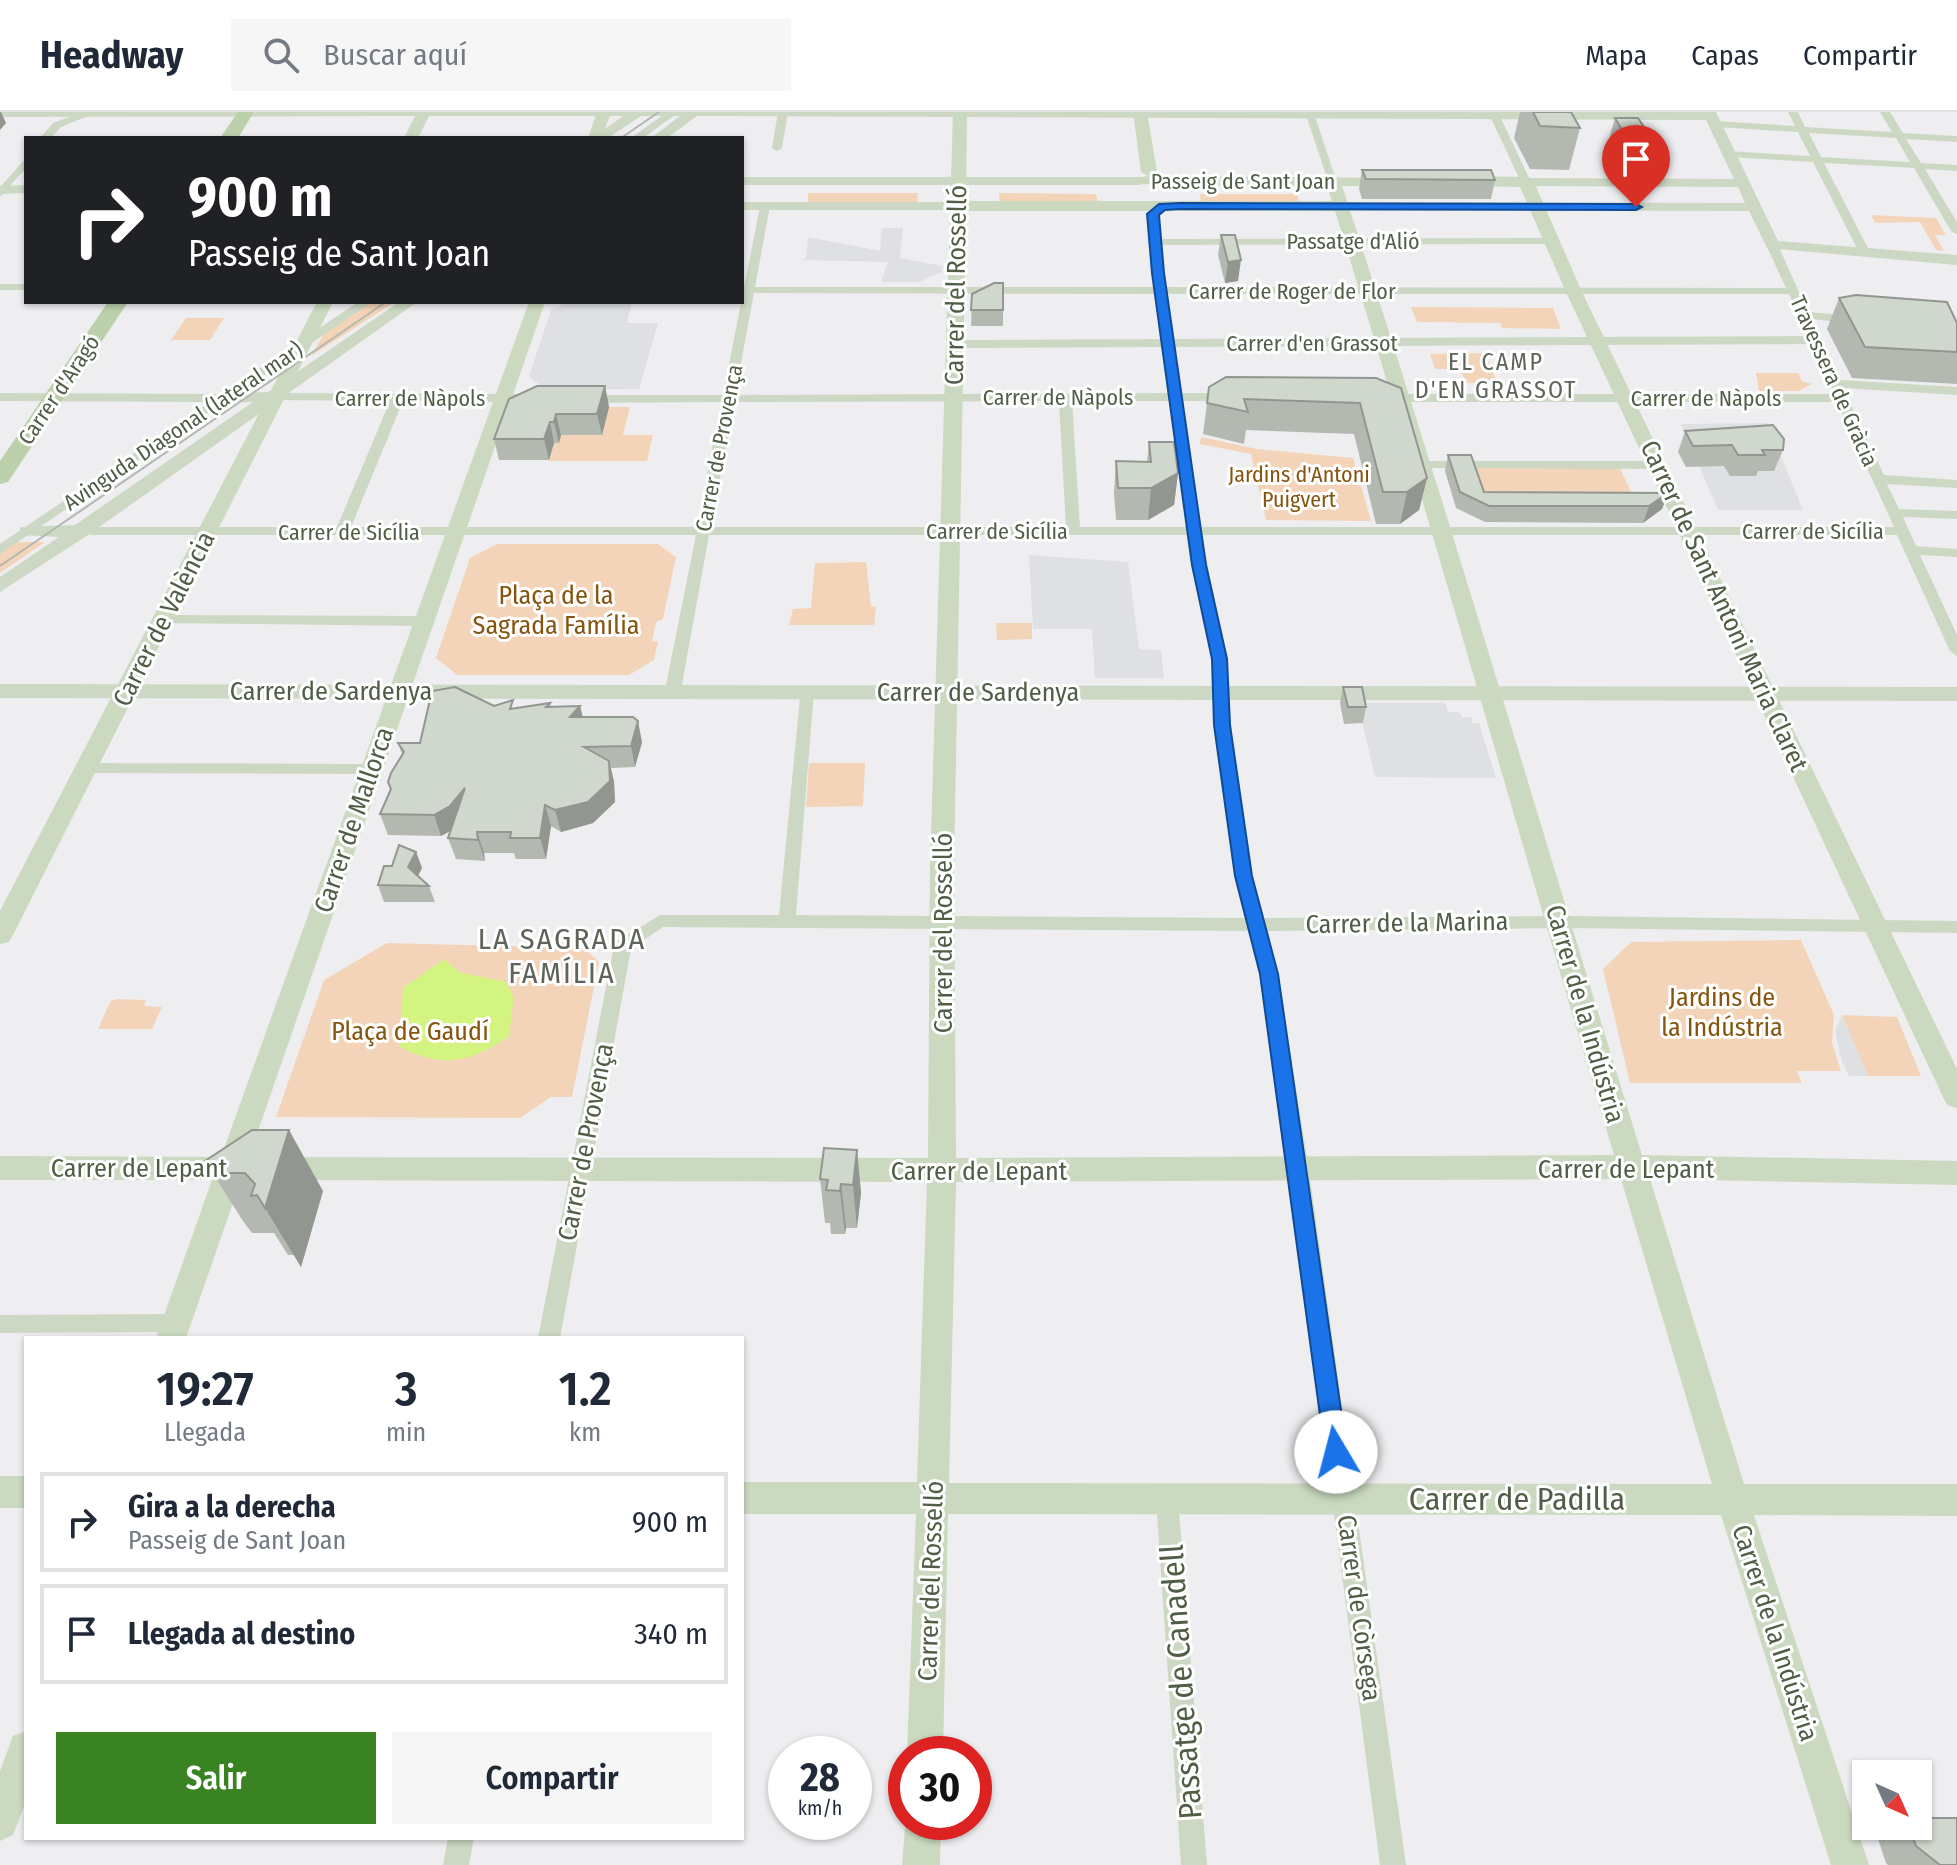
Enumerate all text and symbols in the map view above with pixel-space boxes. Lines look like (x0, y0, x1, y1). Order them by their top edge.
search box (231, 19, 791, 91)
text: Headway (40, 32, 183, 78)
icon: search (259, 33, 303, 77)
text: Buscar aquí (323, 37, 467, 73)
text: Mapa (1585, 39, 1647, 72)
text: Capas (1691, 39, 1759, 72)
text: Compartir (1803, 39, 1917, 72)
pin (1602, 125, 1670, 207)
icon: arrive (1614, 137, 1658, 181)
text: 900 m (188, 164, 332, 231)
icon: right (56, 168, 160, 272)
street label: Passeig de Sant Joan (1151, 168, 1335, 195)
street label: Carrer del Rosselló (939, 185, 973, 385)
street label: Passatge d'Alió (1286, 228, 1420, 255)
text: Passeig de Sant Joan (188, 232, 490, 276)
street label: Carrer de Roger de Flor (1188, 278, 1396, 305)
street label: Travessera de Gràcia (1784, 292, 1884, 470)
street label: Carrer d'Aragó (12, 330, 106, 450)
street label: Carrer d'en Grassot (1226, 330, 1399, 357)
street label: Avinguda Diagonal (lateral mar) (58, 336, 308, 516)
district label: EL CAMP D'EN GRASSOT (1415, 348, 1577, 404)
street label: Carrer de Provença (690, 362, 748, 534)
street label: Carrer de Nàpols (983, 384, 1133, 411)
street label: Carrer de Nàpols (335, 385, 485, 412)
street label: Carrer de Nàpols (1631, 385, 1781, 412)
street label: Carrer de Sant Antoni Maria Claret (1634, 436, 1815, 777)
park label: Jardins d'Antoni Puigvert (1228, 461, 1370, 513)
street label: Carrer de Sicília (926, 518, 1068, 545)
street label: Carrer de Sicília (1742, 518, 1884, 545)
street label: Carrer de Sicília (278, 519, 420, 546)
street label: Carrer de València (107, 526, 221, 712)
park label: Plaça de la Sagrada Família (473, 580, 639, 641)
street label: Carrer de Sardenya (230, 676, 432, 707)
street label: Carrer de Sardenya (877, 677, 1079, 708)
street label: Carrer de Mallorca (308, 723, 400, 917)
street label: Carrer del Rosselló (928, 833, 959, 1033)
street label: Carrer de la Indústria (1539, 901, 1631, 1127)
street label: Carrer de la Marina (1305, 906, 1509, 940)
district label: LA SAGRADA FAMÍLIA (478, 921, 646, 991)
park label: Jardins de la Indústria (1661, 982, 1783, 1043)
park label: Plaça de Gaudí (331, 1016, 489, 1047)
street label: Carrer de Provença (552, 1041, 620, 1243)
street label: Carrer de Lepant (51, 1153, 228, 1184)
street label: Carrer de Lepant (1538, 1154, 1715, 1185)
street label: Carrer de Lepant (891, 1156, 1068, 1187)
text: 19:27 (156, 1360, 254, 1418)
text: 3 (395, 1360, 417, 1418)
text: 1.2 (559, 1360, 612, 1418)
position arrow (1294, 1410, 1378, 1494)
text: Llegada (164, 1417, 246, 1448)
text: min (386, 1417, 426, 1448)
text: km (569, 1417, 601, 1448)
street label: Carrer del Rosselló (912, 1480, 950, 1682)
street label: Carrer de Padilla (1409, 1480, 1625, 1518)
text: Gira a la derecha (128, 1489, 336, 1525)
icon: right (60, 1500, 104, 1544)
text: 900 m (632, 1504, 708, 1540)
street label: Carrer de Còrsega (1331, 1513, 1387, 1703)
street label: Carrer de la Indústria (1725, 1521, 1825, 1745)
text: Passeig de Sant Joan (128, 1525, 346, 1556)
street label: Passatge de Canadell (1152, 1543, 1210, 1821)
icon: arrive (60, 1612, 104, 1656)
text: Llegada al destino (128, 1616, 355, 1652)
text: 340 m (634, 1616, 708, 1652)
button: Salir (56, 1732, 376, 1824)
button: Compartir (392, 1732, 712, 1824)
speed limit sign: 30 (888, 1736, 992, 1840)
text: 28 (800, 1754, 840, 1802)
north arrow (1852, 1760, 1932, 1840)
map controls (1852, 1760, 1932, 1840)
text: km/h (798, 1796, 842, 1820)

